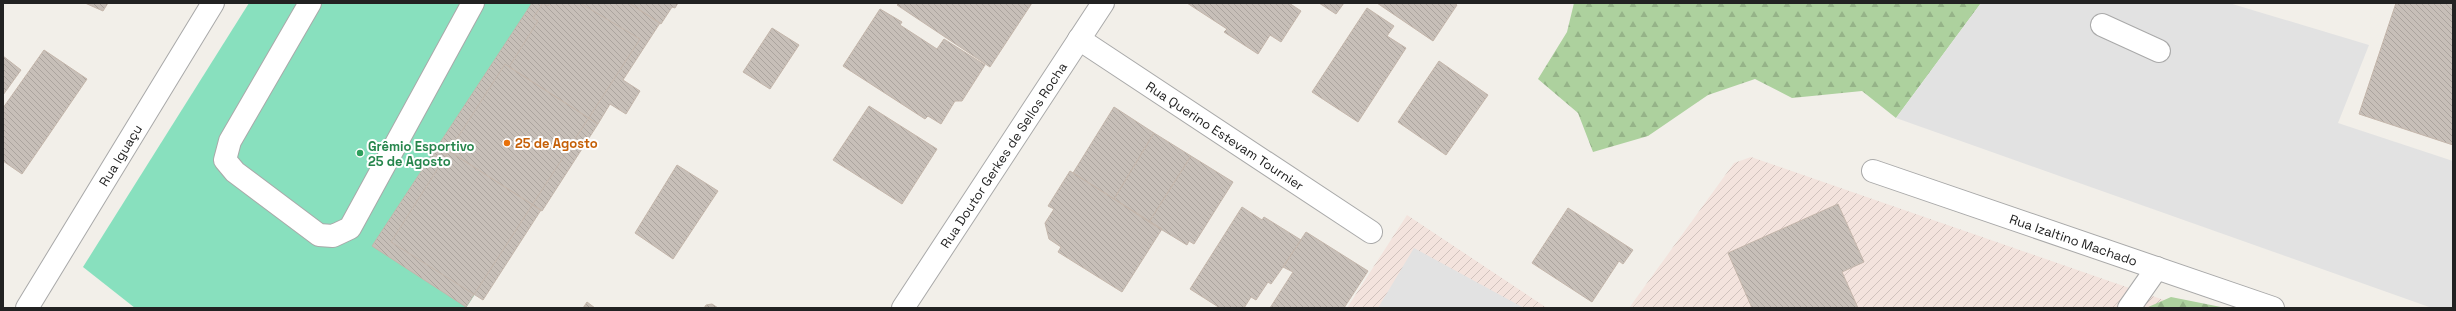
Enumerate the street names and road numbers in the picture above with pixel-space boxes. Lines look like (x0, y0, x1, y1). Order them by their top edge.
street label: Rua Doutor Gerkes de Sellos Rocha (937, 59, 1071, 251)
street label: Rua Querino Estevam Tournier (1143, 78, 1307, 194)
street label: Rua Iguaçu (95, 121, 146, 190)
street label: Rua Izaltino Machado (2007, 210, 2140, 270)

